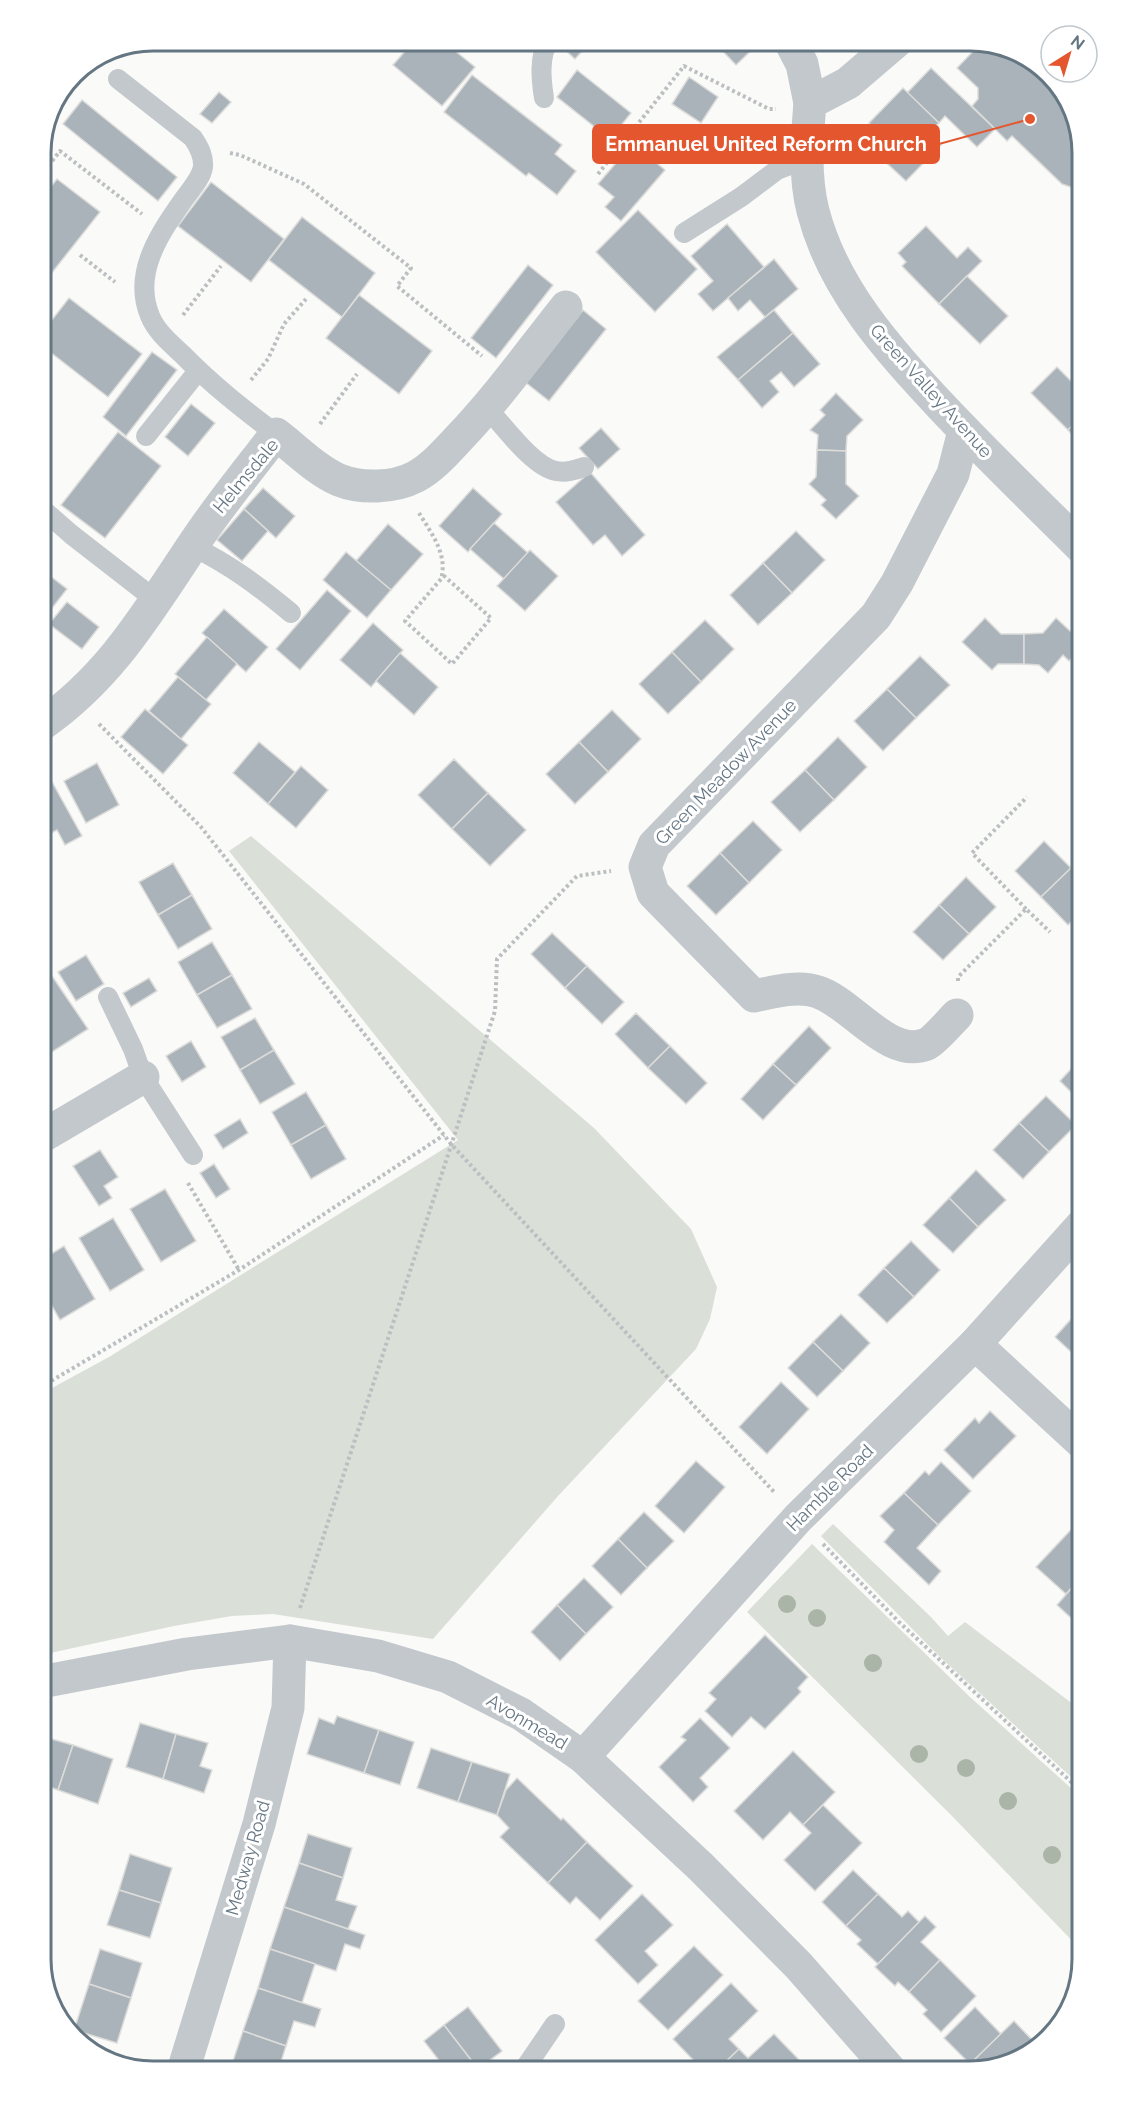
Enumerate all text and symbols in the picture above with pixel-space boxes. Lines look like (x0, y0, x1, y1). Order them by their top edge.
north arrow (1039, 24, 1099, 84)
text: N (1067, 31, 1088, 54)
callout: Emmanuel United Reform Church (593, 125, 939, 163)
text: Emmanuel United Reform Church (605, 132, 927, 156)
street label: Green Valley Avenue (866, 320, 997, 462)
street label: Helmsdale (209, 434, 283, 517)
street label: Green Meadow Avenue (651, 694, 801, 849)
street label: Hamble Road (782, 1440, 877, 1535)
street label: Avonmead (483, 1689, 571, 1754)
street label: Medway Road (221, 1798, 274, 1918)

